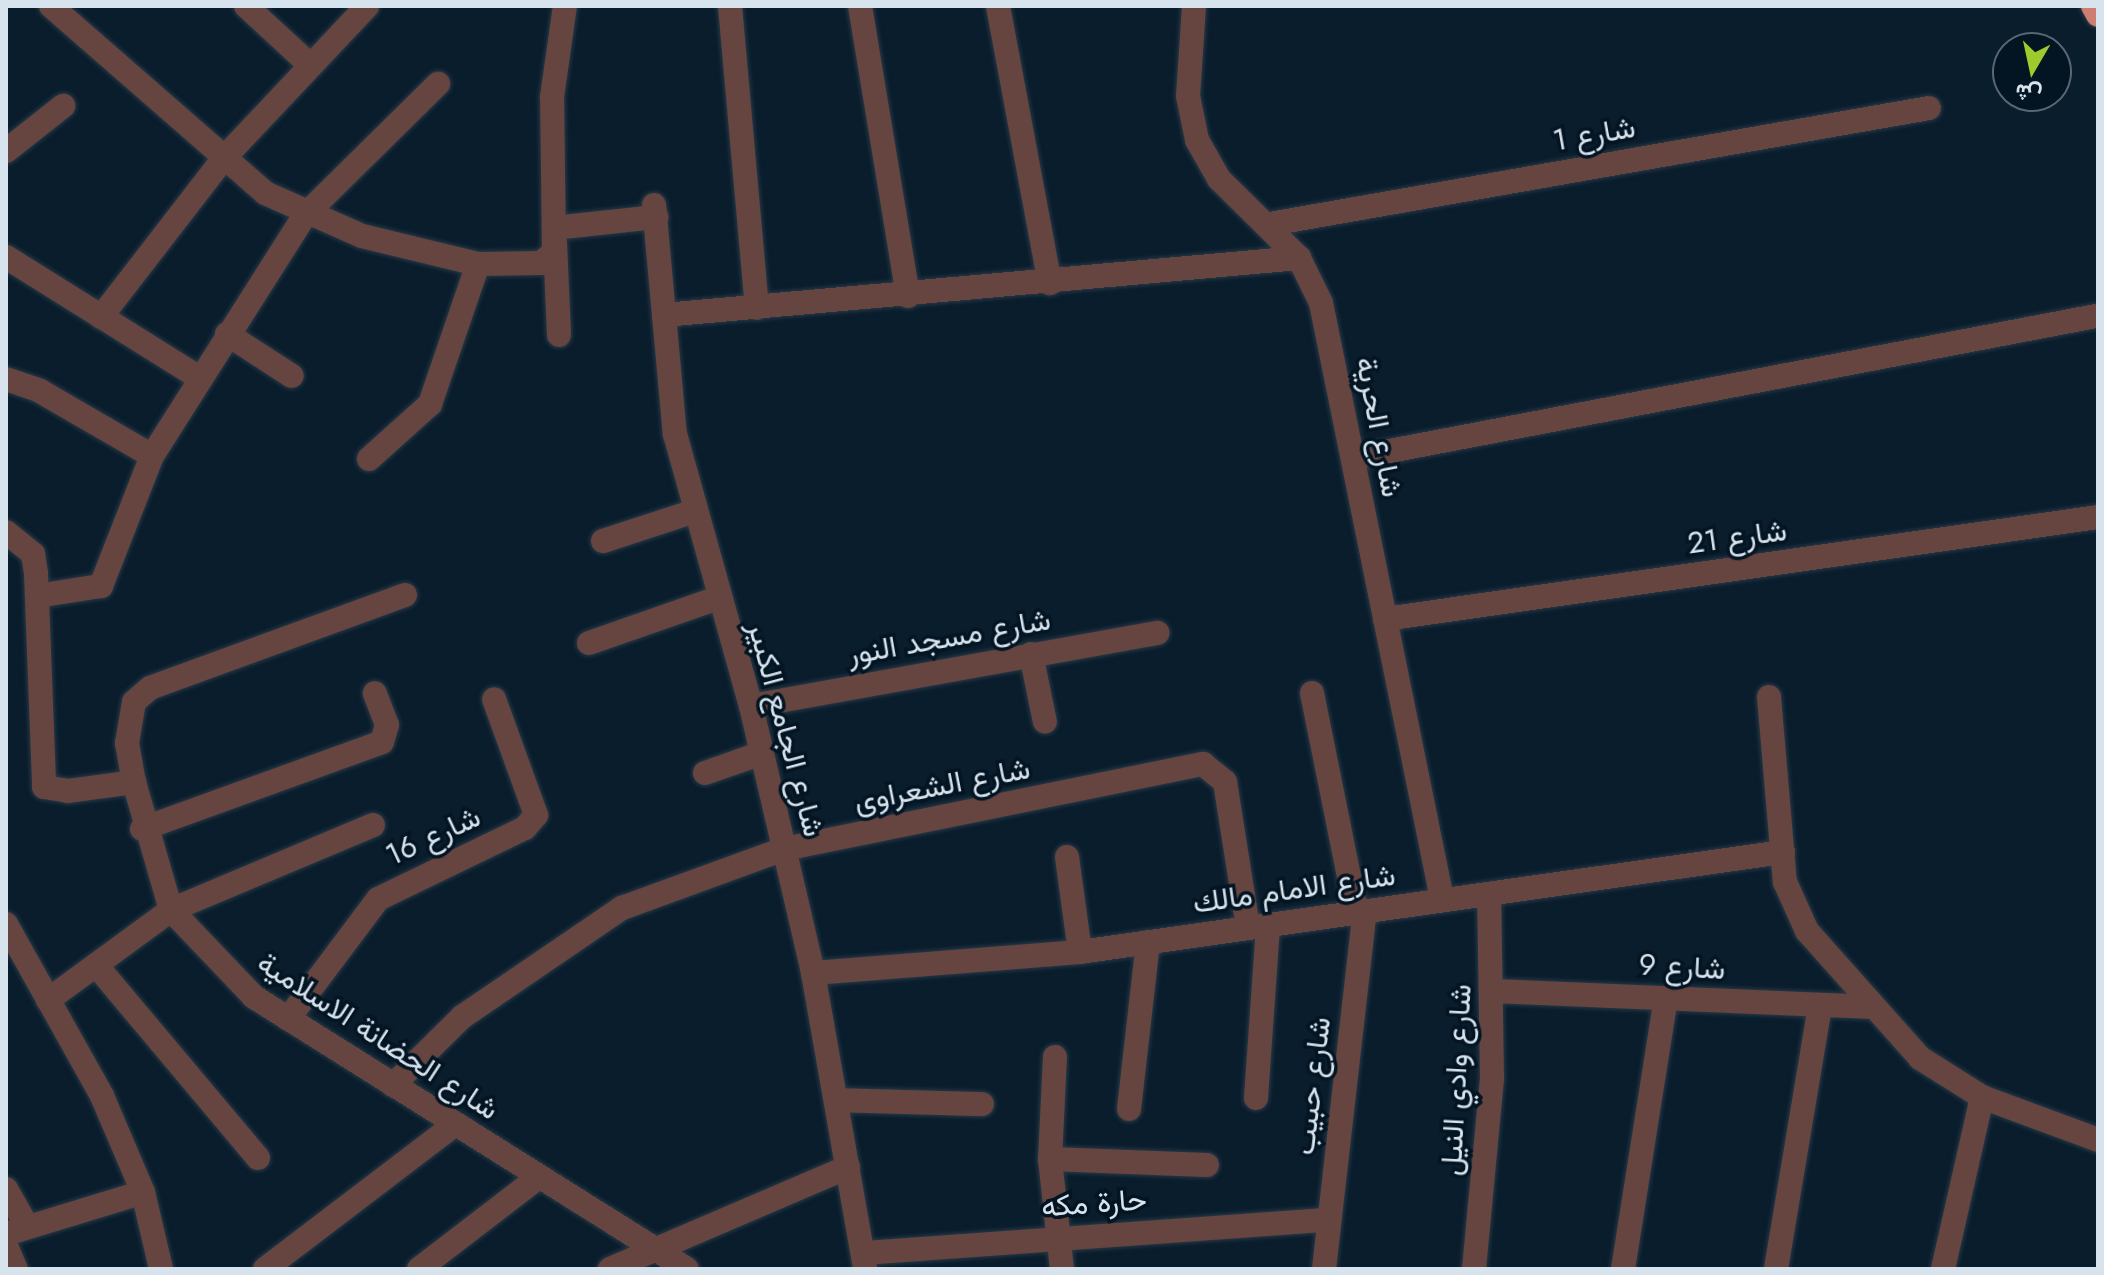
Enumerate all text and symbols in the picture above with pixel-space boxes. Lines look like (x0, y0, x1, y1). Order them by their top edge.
north arrow (1992, 32, 2072, 112)
text: ش (2013, 76, 2044, 112)
street label: شارع 1 (1550, 109, 1638, 159)
street label: شارع الحرية (1348, 354, 1410, 500)
street label: شارع 21 (1685, 512, 1789, 562)
street label: شارع مسجد النور (845, 601, 1053, 673)
street label: شارع الجامع الكبير (740, 618, 832, 840)
street label: شارع الشعراوى (851, 750, 1033, 820)
street label: شارع 16 (380, 799, 486, 873)
street label: شارع الامام مالك (1191, 857, 1397, 921)
street label: شارع الحضانة الاسلامية (251, 945, 505, 1127)
street label: شارع 9 (1638, 947, 1726, 987)
street label: شارع وادي النيل (1433, 983, 1479, 1177)
street label: شارع حبيب (1286, 1015, 1338, 1157)
street label: حارة مكه (1040, 1181, 1148, 1225)

